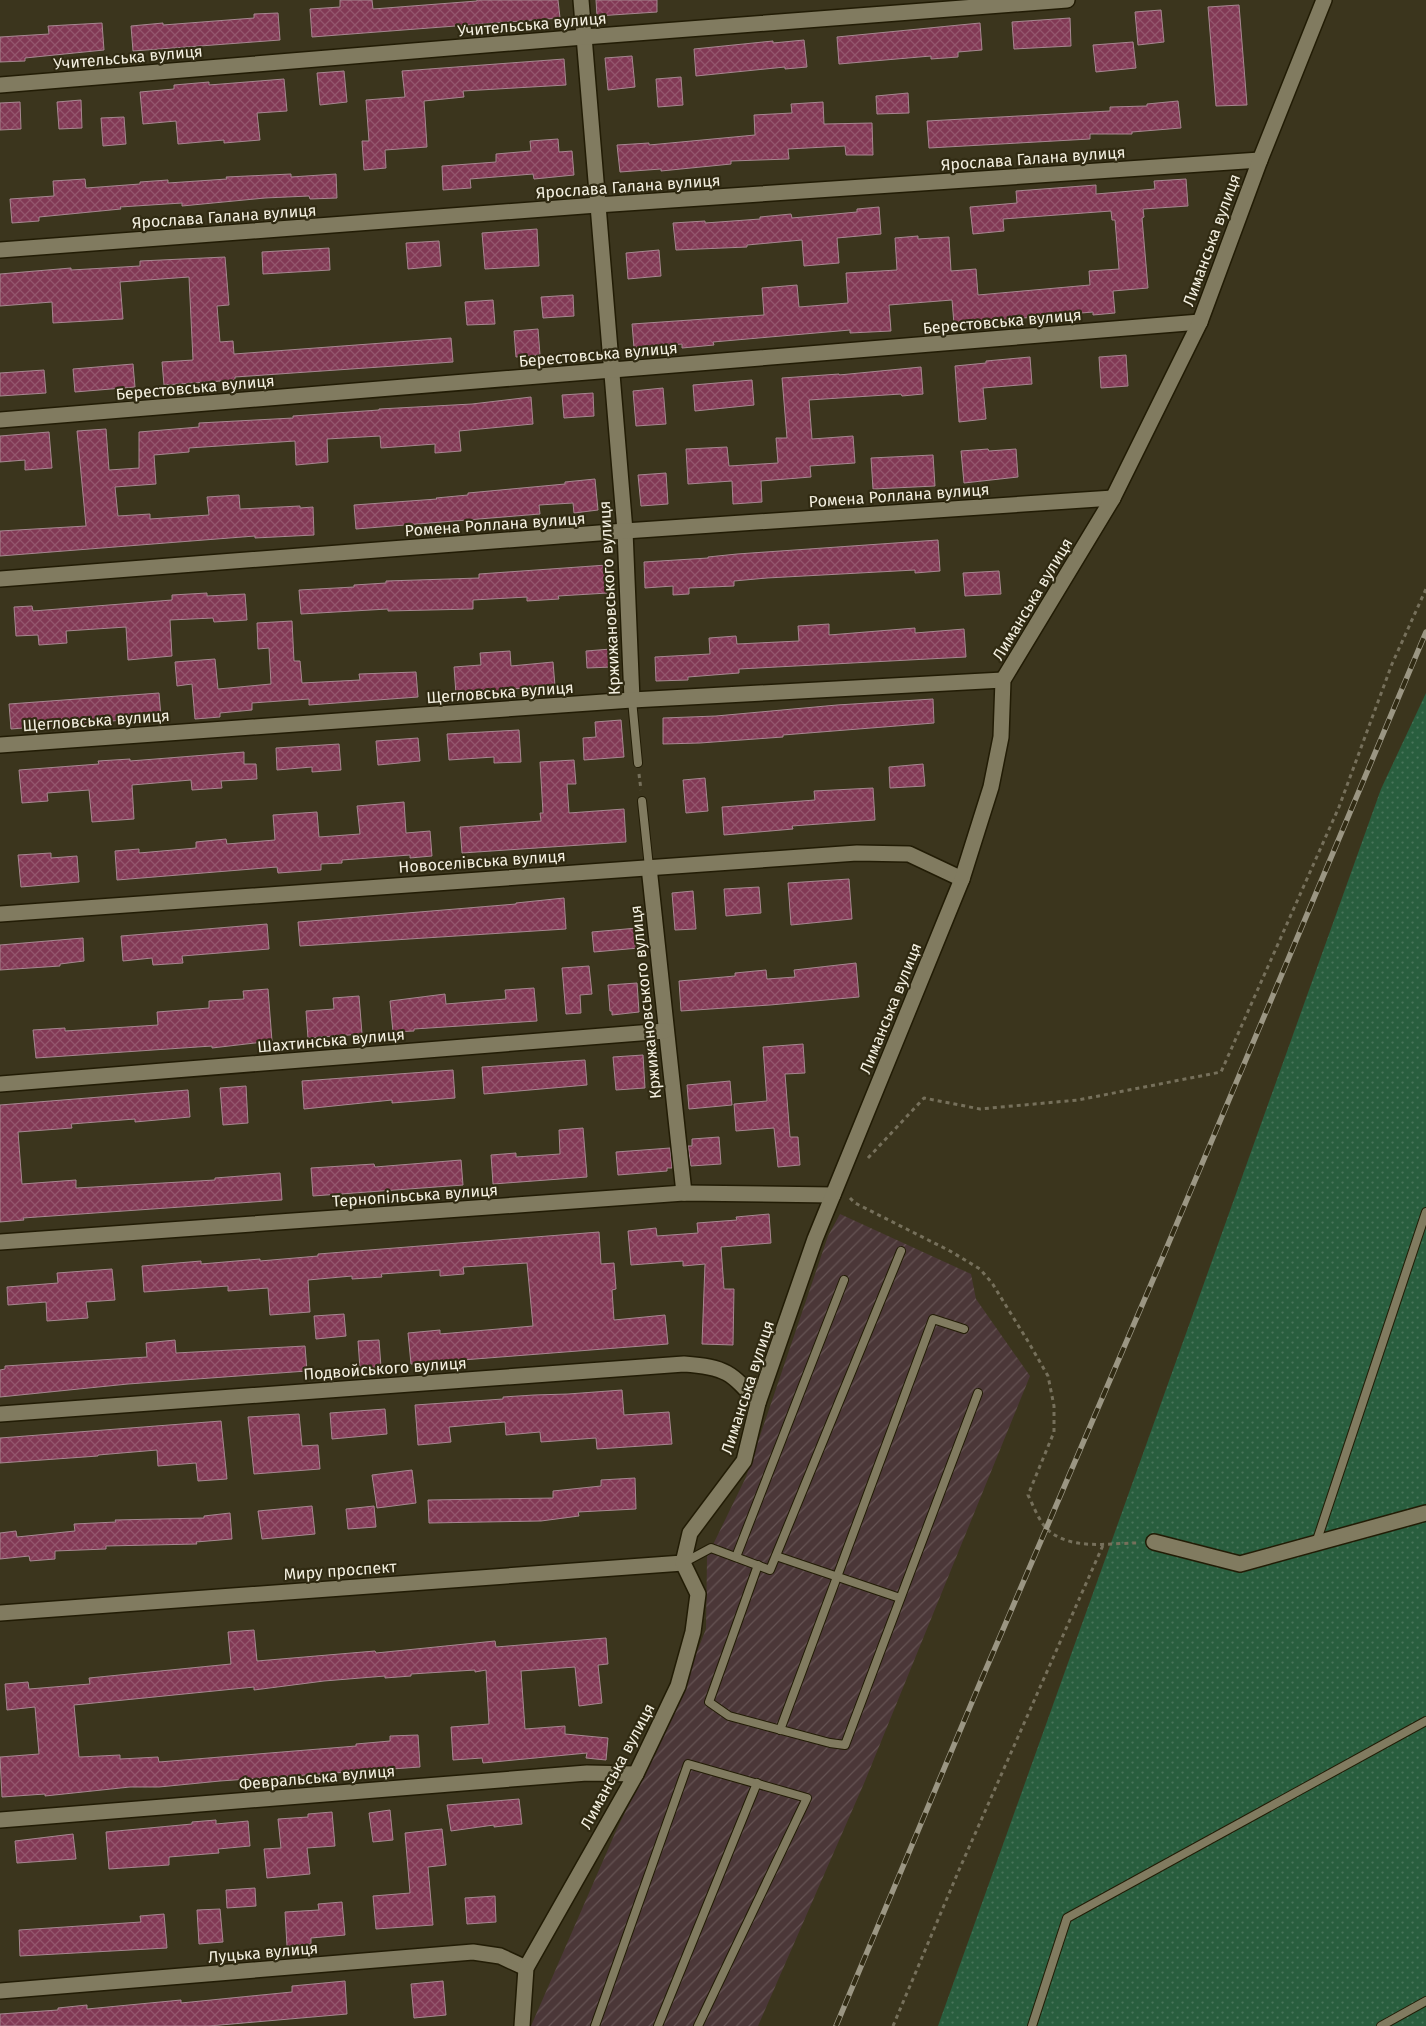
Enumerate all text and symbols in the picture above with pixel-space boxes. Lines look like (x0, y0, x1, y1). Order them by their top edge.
street label: Учительська вулиця (457, 9, 608, 40)
street label: Учительська вулиця (53, 42, 204, 73)
street label: Ярослава Галана вулиця (940, 143, 1126, 174)
street label: Ярослава Галана вулиця (535, 171, 721, 202)
street label: Лиманська вулиця (1179, 171, 1244, 309)
street label: Ярослава Галана вулиця (131, 201, 317, 232)
street label: Берестовська вулиця (922, 305, 1082, 338)
street label: Берестовська вулиця (518, 338, 678, 371)
street label: Берестовська вулиця (115, 371, 275, 404)
street label: Ромена Роллана вулиця (808, 480, 990, 511)
street label: Кржижановського вулиця (595, 500, 624, 696)
street label: Ромена Роллана вулиця (404, 509, 586, 540)
street label: Лиманська вулиця (988, 535, 1076, 664)
street label: Щегловська вулиця (426, 678, 574, 707)
street label: Щегловська вулиця (22, 706, 170, 735)
street label: Новоселівська вулиця (398, 846, 566, 877)
street label: Кржижановського вулиця (626, 904, 665, 1100)
street label: Лиманська вулиця (856, 940, 925, 1076)
street label: Шахтинська вулиця (257, 1025, 406, 1056)
street label: Тернопільська вулиця (331, 1180, 499, 1211)
street label: Лиманська вулиця (717, 1318, 778, 1456)
street label: Подвойського вулиця (303, 1353, 467, 1384)
street label: Миру проспект (283, 1557, 398, 1584)
street label: Лиманська вулиця (576, 1700, 659, 1832)
street label: Февральська вулиця (238, 1761, 396, 1794)
street label: Луцька вулиця (207, 1938, 319, 1967)

